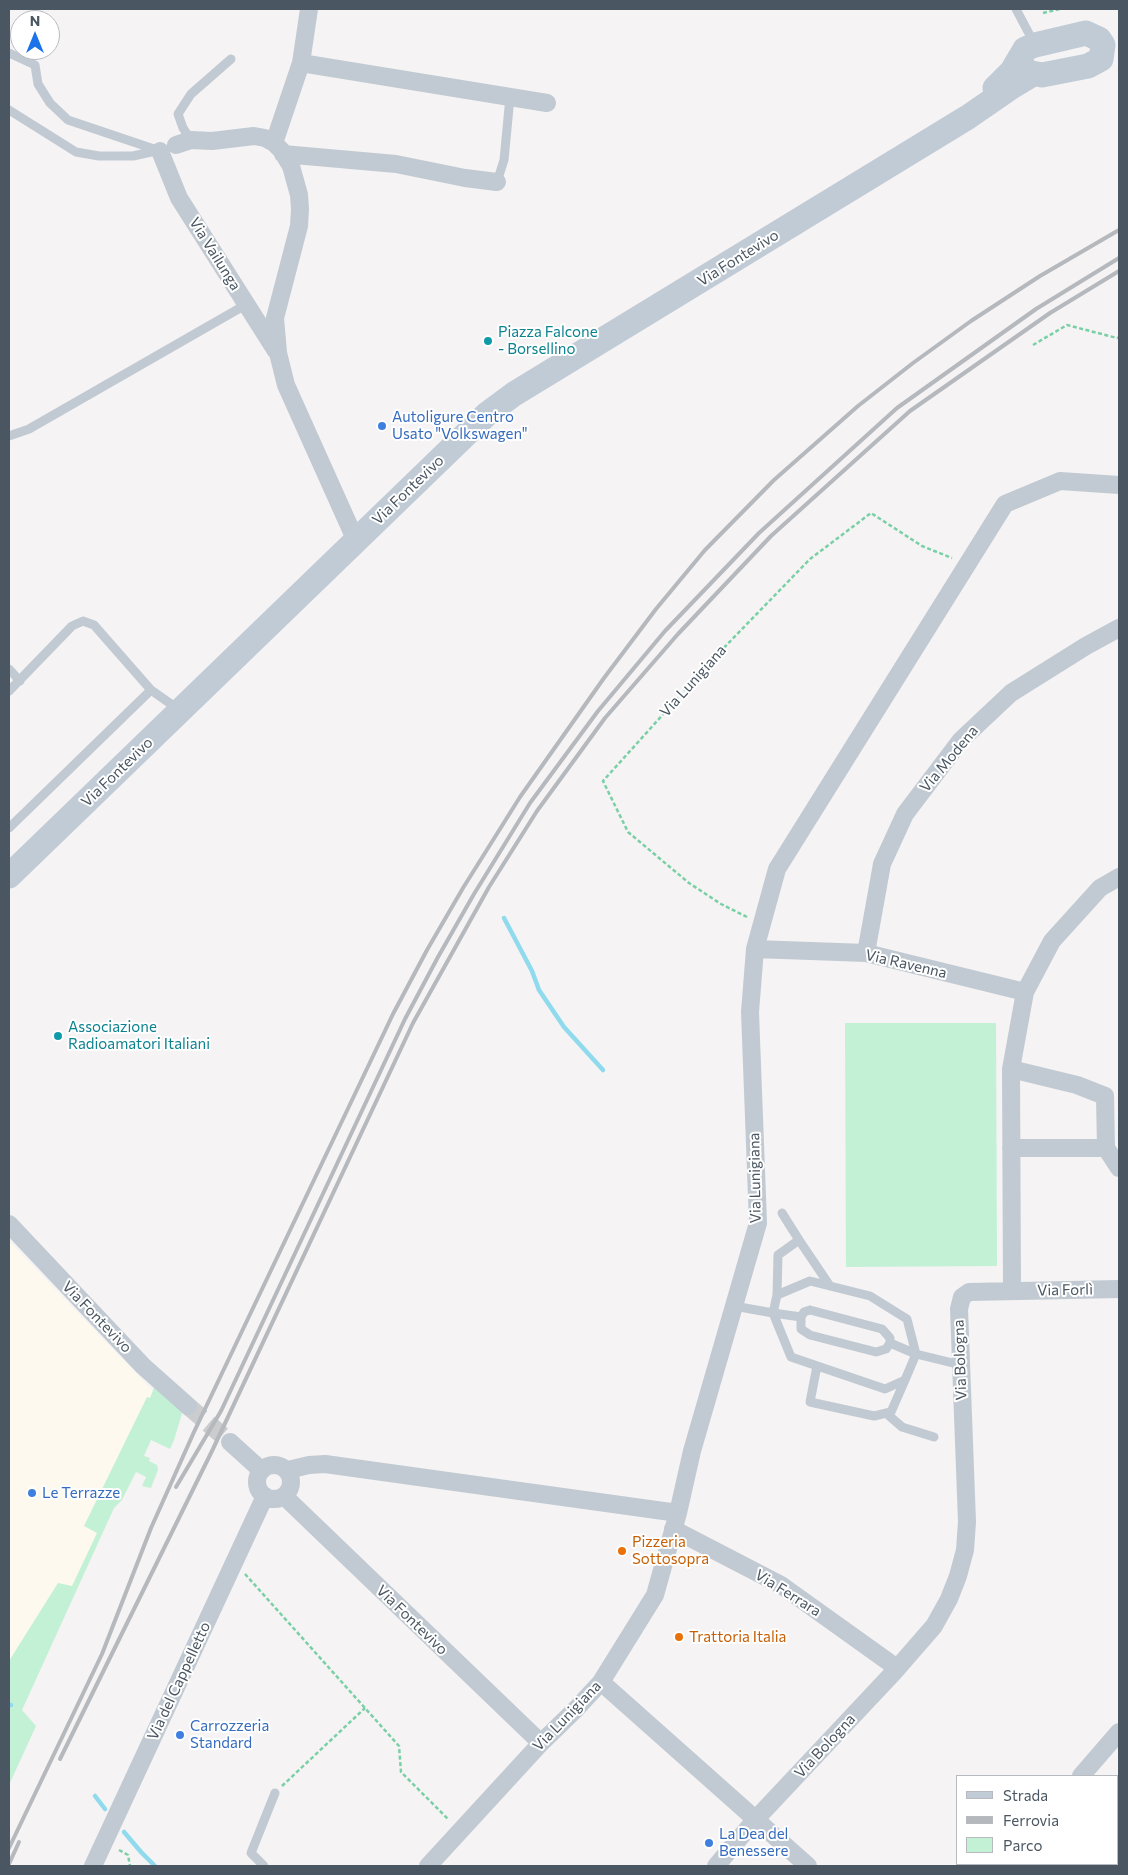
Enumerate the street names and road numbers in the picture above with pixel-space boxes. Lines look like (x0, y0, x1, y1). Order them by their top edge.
street label: Via Vailunga (185, 214, 245, 294)
street label: Via Fontevivo (694, 226, 782, 290)
street label: Via Fontevivo (369, 451, 447, 529)
street label: Via Lunigiana (656, 641, 730, 721)
street label: Via Modena (916, 722, 982, 796)
street label: Via Fontevivo (78, 733, 156, 811)
street label: Via Ravenna (864, 946, 948, 982)
street label: Via Lunigiana (745, 1133, 765, 1223)
street label: Via Fontevivo (58, 1278, 136, 1356)
street label: Via Forlì (1037, 1281, 1093, 1299)
street label: Via Bologna (950, 1319, 970, 1401)
street label: Via Ferrara (752, 1566, 824, 1620)
street label: Via Fontevivo (373, 1581, 451, 1659)
street label: Via del Cappelletto (144, 1619, 214, 1743)
street label: Via Lunigiana (529, 1677, 605, 1755)
street label: Via Bologna (791, 1710, 859, 1782)

